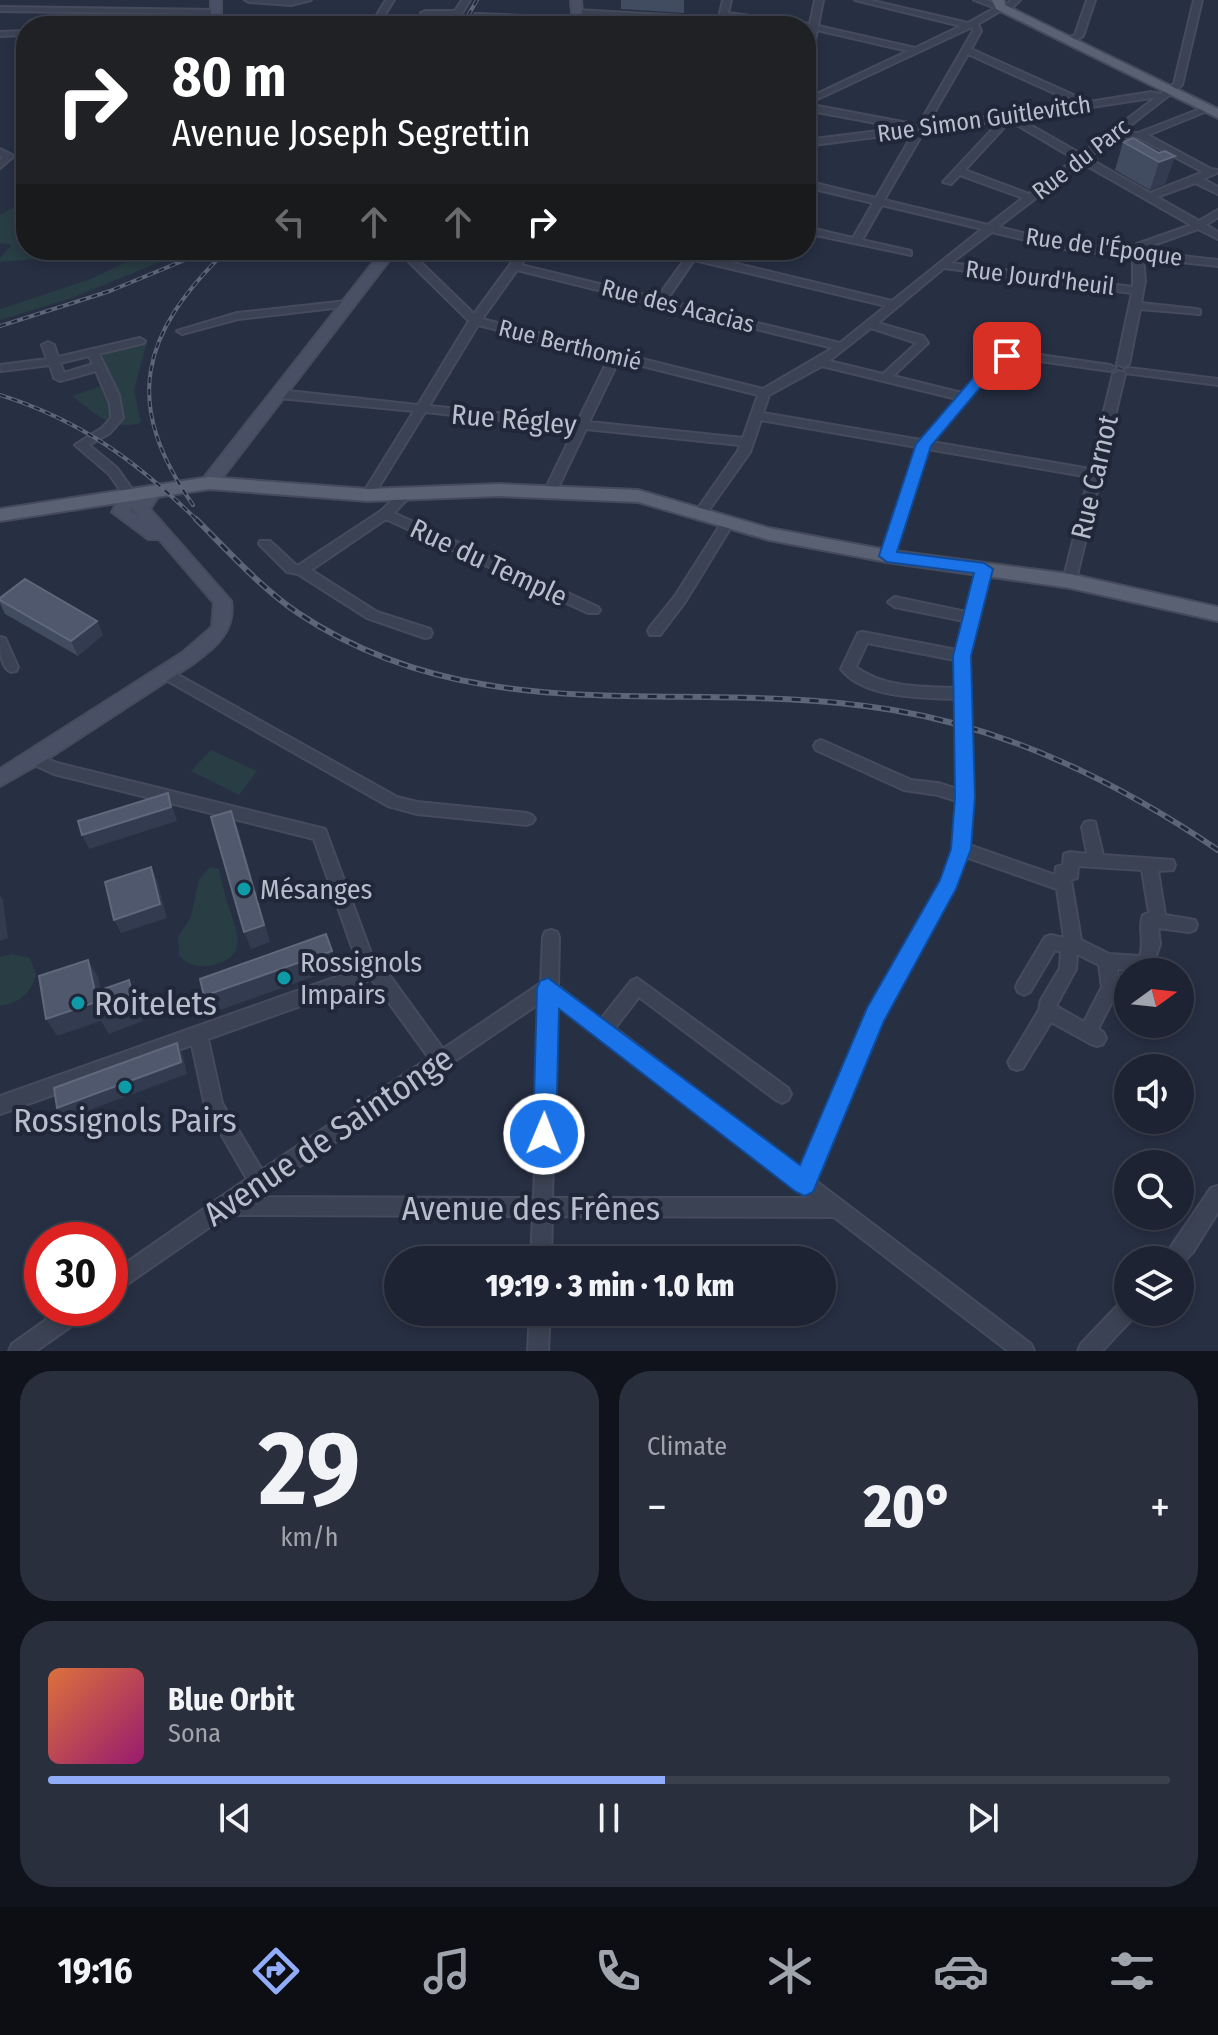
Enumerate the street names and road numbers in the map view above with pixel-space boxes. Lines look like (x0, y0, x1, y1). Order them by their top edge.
street label: Rue Simon Guitlevitch (875, 90, 1093, 148)
street label: Rue du Parc (1027, 112, 1135, 206)
street label: Rue de l'Époque (1024, 221, 1184, 272)
street label: Rue Jourd'heuil (964, 255, 1116, 301)
street label: Rue des Acacias (599, 274, 757, 338)
street label: Rue Berthomié (496, 314, 644, 376)
street label: Rue Régley (450, 398, 578, 441)
street label: Rue Carnot (1064, 411, 1125, 542)
street label: Rue du Temple (405, 512, 572, 613)
street label: Avenue de Saintonge (196, 1038, 461, 1235)
street label: Avenue des Frênes (402, 1188, 660, 1229)

